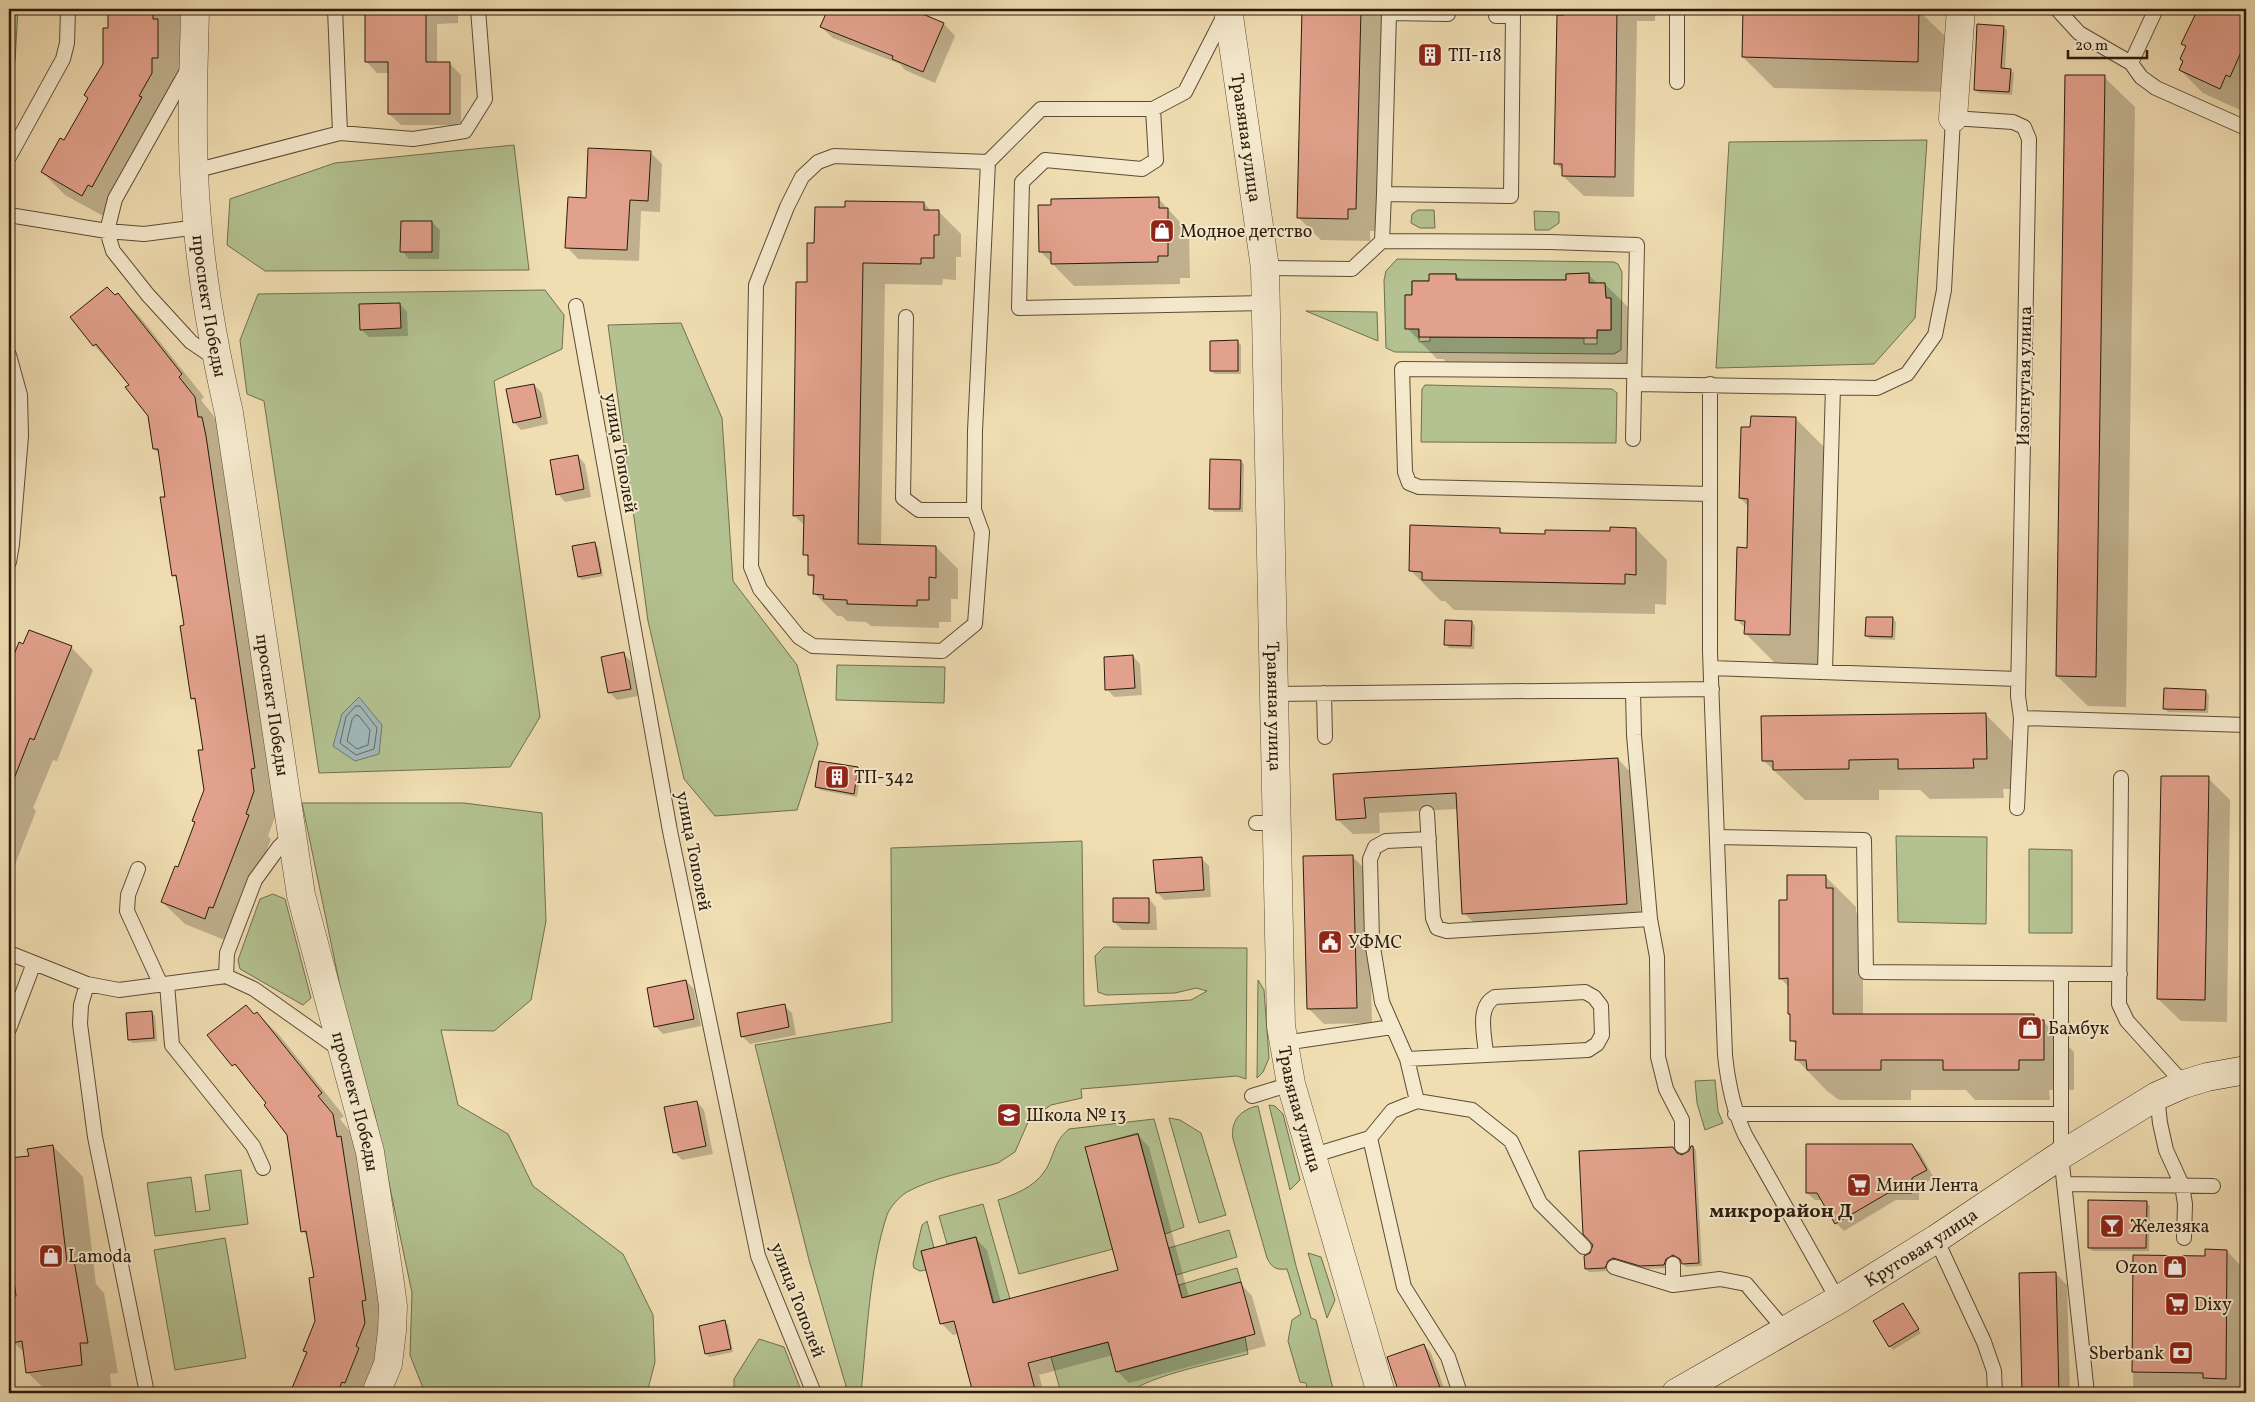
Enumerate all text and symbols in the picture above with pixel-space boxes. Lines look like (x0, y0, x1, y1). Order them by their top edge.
scale bar (2068, 28, 2146, 60)
text: 20 m (2075, 36, 2108, 57)
building icon: ТП-118 (1417, 42, 1443, 68)
place label: ТП-118 (1448, 44, 1502, 69)
street label: Травяная улица (1223, 72, 1266, 204)
shop icon: Модное детство (1149, 218, 1175, 244)
place label: Модное детство (1180, 220, 1312, 245)
street label: проспект Победы (184, 234, 232, 380)
street label: Изогнутая улица (2012, 306, 2039, 446)
street label: улица Тополей (597, 391, 642, 515)
street label: проспект Победы (248, 632, 294, 778)
street label: Травяная улица (1259, 641, 1287, 772)
building icon: ТП-342 (824, 764, 850, 790)
place label: ТП-342 (854, 766, 914, 791)
street label: улица Тополей (669, 789, 716, 913)
public building icon: УФМС (1317, 929, 1343, 955)
place label: УФМС (1348, 931, 1402, 956)
shop icon: Бамбук (2017, 1015, 2043, 1041)
place label: Бамбук (2048, 1017, 2109, 1042)
street label: проспект Победы (324, 1029, 384, 1174)
street label: Травяная улица (1271, 1044, 1327, 1176)
school or university icon: Школа № 13 (996, 1102, 1022, 1128)
place label: Школа № 13 (1026, 1104, 1126, 1129)
supermarket icon: Мини Лента (1846, 1172, 1872, 1198)
place label: Мини Лента (1876, 1174, 1979, 1199)
district label: микрорайон Д (1709, 1198, 1853, 1226)
street label: Круговая улица (1860, 1203, 1984, 1294)
bar icon: Железяка (2099, 1213, 2125, 1239)
place label: Железяка (2130, 1215, 2209, 1240)
street label: улица Тополей (763, 1239, 830, 1362)
shop icon: Lamoda (38, 1243, 64, 1269)
place label: Lamoda (68, 1245, 132, 1270)
shop icon: Ozon (2162, 1254, 2188, 1280)
place label: Ozon (2116, 1256, 2158, 1281)
supermarket icon: Dixy (2164, 1291, 2190, 1317)
place label: Dixy (2194, 1293, 2232, 1318)
bank icon: Sberbank (2168, 1340, 2194, 1366)
place label: Sberbank (2089, 1342, 2164, 1367)

